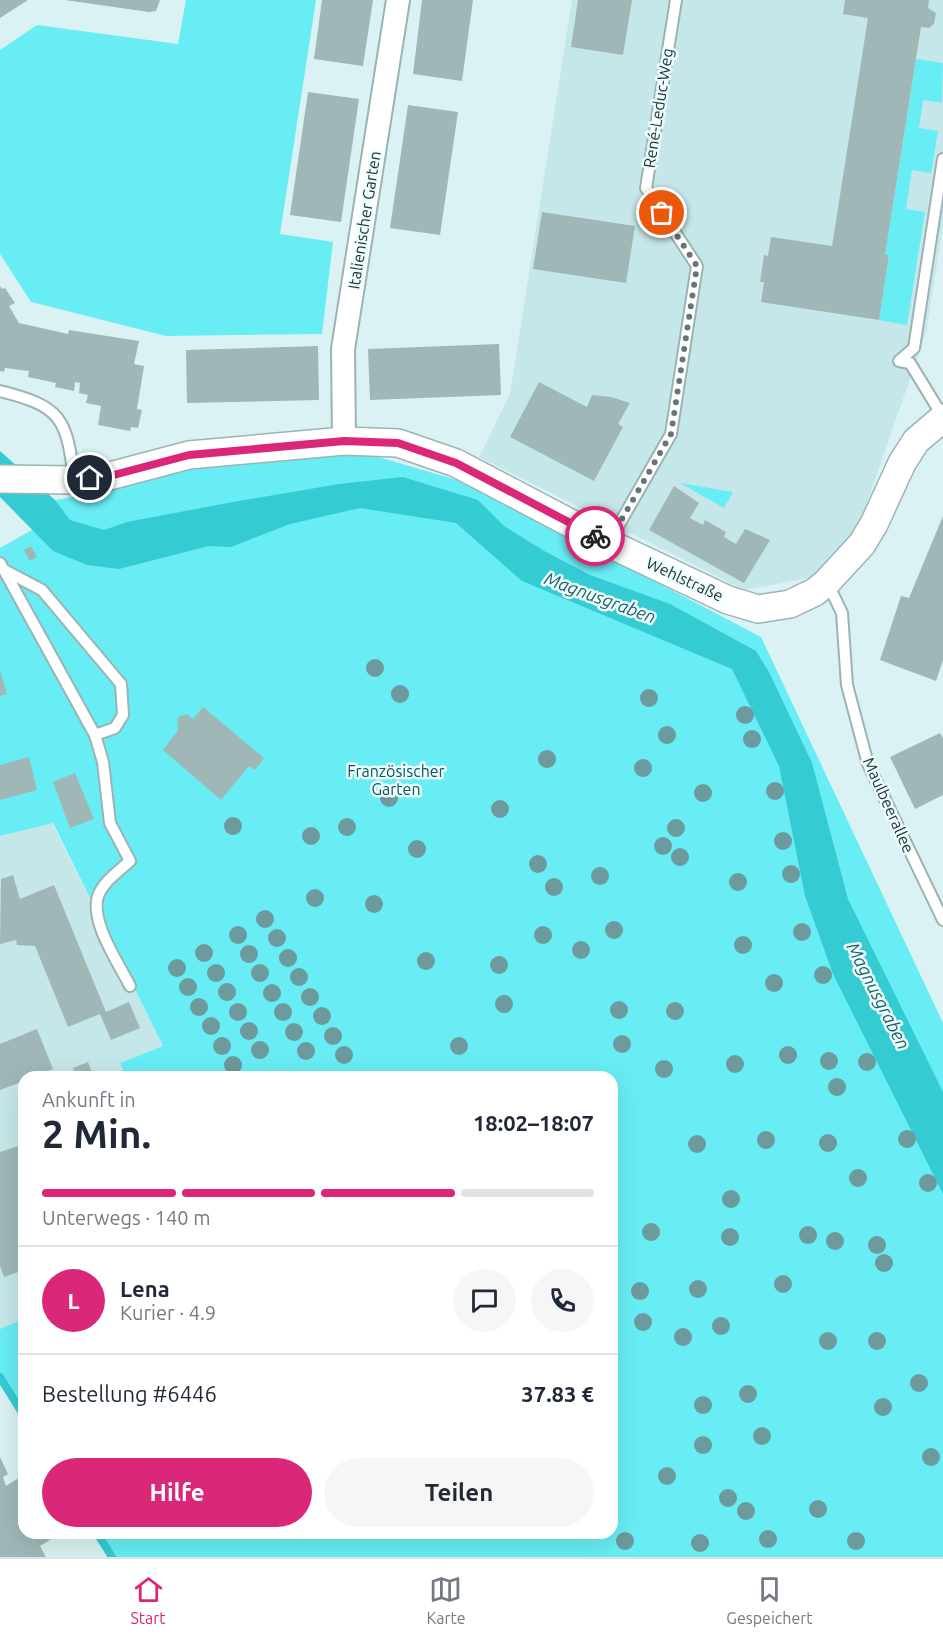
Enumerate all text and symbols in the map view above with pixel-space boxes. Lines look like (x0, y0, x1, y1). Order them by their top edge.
street label: René-Leduc-Weg (640, 47, 676, 169)
street label: Italienischer Garten (344, 150, 384, 290)
pin (636, 187, 687, 238)
icon: bag (645, 196, 678, 229)
pin (64, 452, 115, 503)
icon: home (73, 461, 106, 494)
courier (565, 506, 625, 566)
icon: bike (579, 520, 612, 553)
street label: Wehlstraße (644, 553, 726, 605)
water label: Magnusgraben (542, 568, 659, 627)
street label: Maulbeerallee (860, 754, 918, 856)
park label: Französischer Garten (347, 762, 445, 798)
water label: Magnusgraben (843, 939, 914, 1052)
text: Ankunft in (42, 1088, 136, 1111)
text: 18:02–18:07 (473, 1110, 594, 1135)
text: 2 Min. (42, 1112, 151, 1155)
text: Unterwegs · 140 m (42, 1206, 210, 1229)
button: chat (453, 1269, 516, 1332)
button: phone (531, 1269, 594, 1332)
text: Lena (120, 1276, 170, 1301)
text: L (67, 1288, 80, 1313)
text: Kurier · 4.9 (120, 1301, 216, 1324)
text: Bestellung #6446 (42, 1381, 217, 1406)
text: 37.83 € (521, 1381, 594, 1406)
button: Hilfe (42, 1458, 312, 1527)
button: Teilen (324, 1458, 594, 1527)
tab: Start (130, 1573, 166, 1627)
tab: Karte (426, 1573, 466, 1627)
tab: Gespeichert (726, 1573, 813, 1627)

